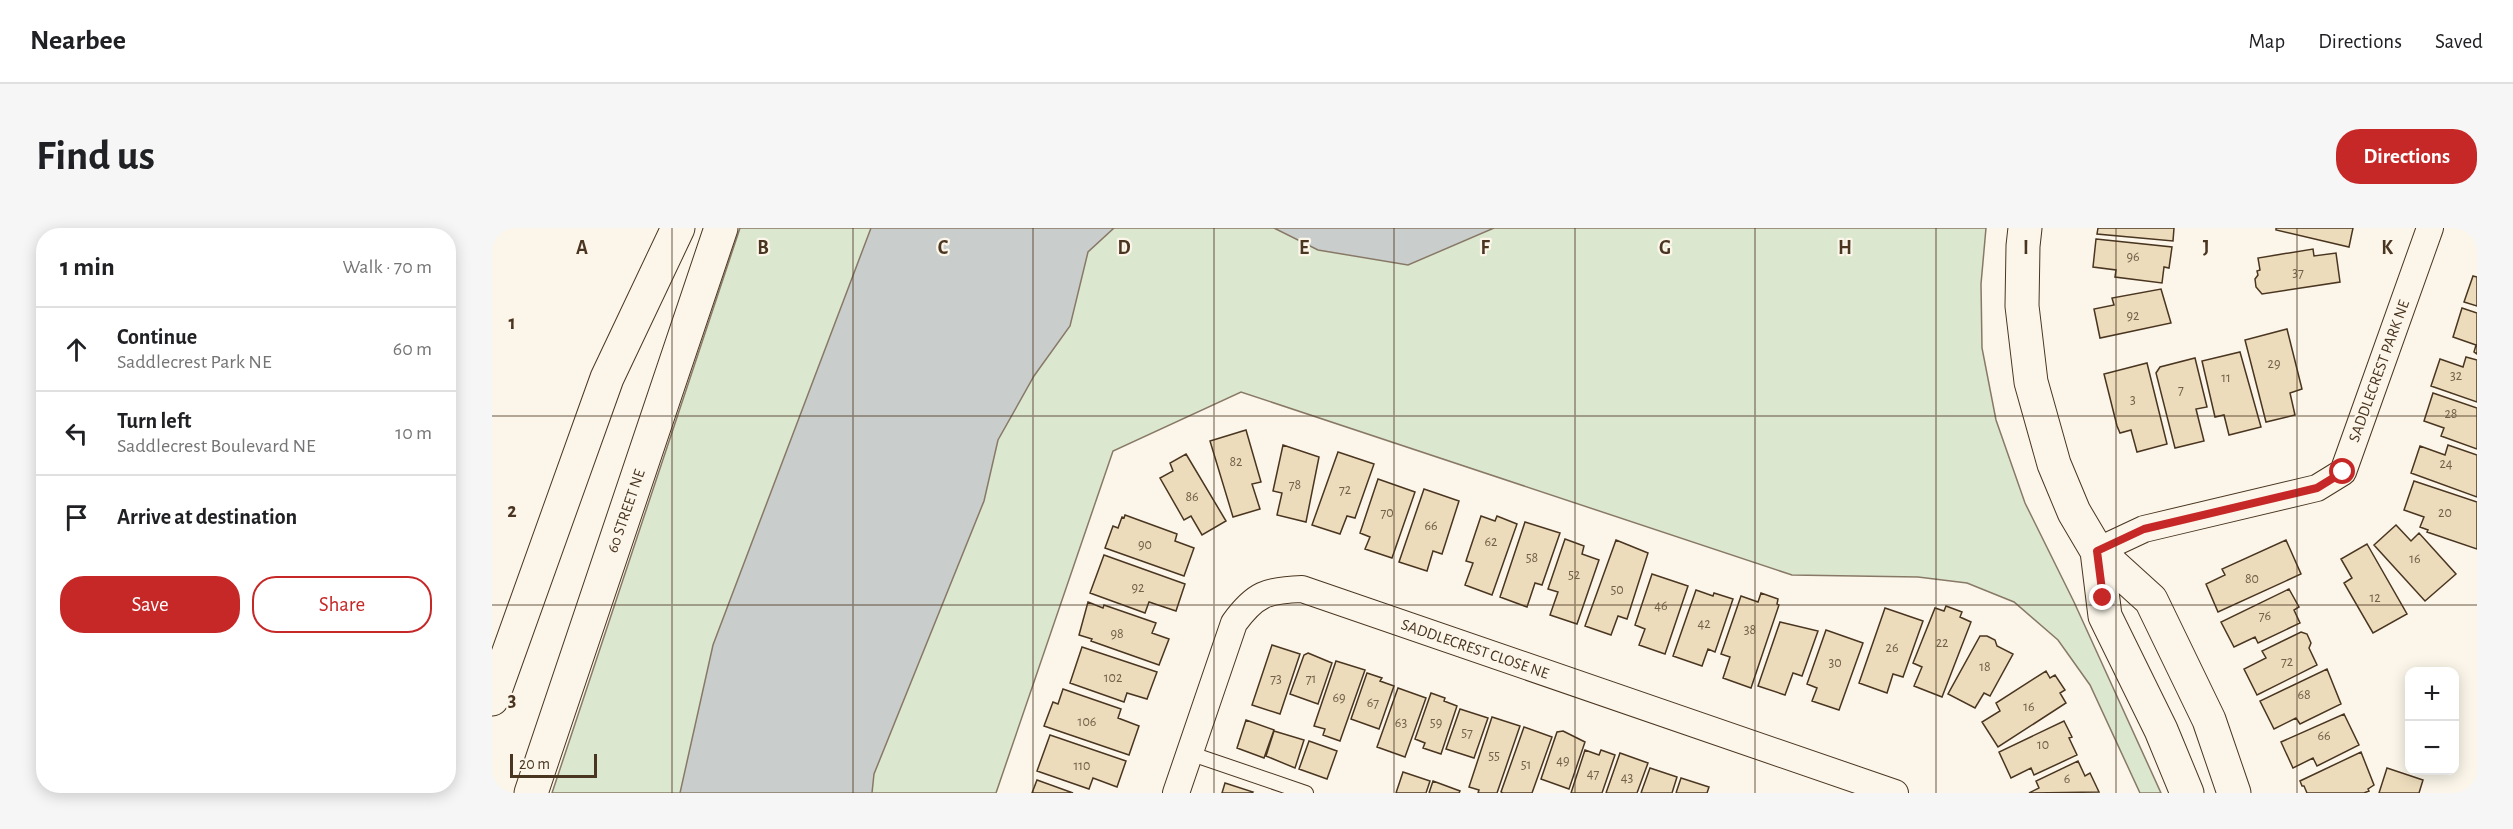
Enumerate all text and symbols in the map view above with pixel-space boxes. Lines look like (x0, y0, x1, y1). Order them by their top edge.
text: Nearbee (30, 27, 126, 55)
text: Map (2249, 31, 2285, 52)
text: Directions (2318, 31, 2402, 52)
text: Saved (2435, 31, 2483, 52)
button: Directions (2336, 129, 2477, 184)
text: Find us (36, 135, 155, 177)
text: A (576, 238, 588, 258)
text: B (757, 238, 769, 258)
text: C (938, 238, 949, 258)
text: D (1117, 238, 1131, 258)
text: E (1299, 238, 1309, 258)
text: F (1480, 238, 1490, 258)
text: G (1659, 238, 1671, 258)
text: H (1838, 238, 1852, 258)
text: I (2023, 238, 2029, 258)
text: J (2203, 238, 2209, 258)
text: K (2381, 238, 2393, 258)
house number: 96 (2126, 250, 2140, 264)
text: 1 min (60, 254, 115, 280)
text: Walk · 70 m (343, 257, 432, 277)
house number: 37 (2292, 266, 2304, 280)
street label: SADDLECREST PARK NE (2346, 298, 2412, 444)
house number: 92 (2127, 309, 2139, 323)
text: 1 (508, 313, 516, 333)
text: Continue (117, 326, 197, 348)
icon: ahead (60, 333, 93, 366)
text: 60 m (393, 339, 432, 359)
text: Saddlecrest Park NE (117, 352, 272, 372)
house number: 29 (2268, 357, 2280, 371)
house number: 32 (2450, 369, 2462, 383)
house number: 11 (2221, 371, 2231, 385)
house number: 7 (2178, 383, 2184, 397)
house number: 3 (2130, 393, 2136, 407)
house number: 28 (2444, 407, 2458, 421)
text: Turn left (117, 410, 191, 432)
icon: left (60, 417, 93, 450)
text: 10 m (395, 423, 432, 443)
text: Saddlecrest Boulevard NE (117, 436, 316, 456)
house number: 82 (1229, 455, 1243, 469)
house number: 24 (2439, 457, 2453, 471)
route start (2329, 458, 2355, 484)
street label: 60 STREET NE (604, 467, 648, 555)
house number: 78 (1289, 478, 1301, 492)
house number: 72 (1339, 483, 1351, 497)
house number: 86 (1185, 490, 1199, 504)
icon: arrive (60, 501, 93, 534)
text: 2 (507, 501, 517, 521)
text: Arrive at destination (117, 506, 297, 528)
house number: 70 (1380, 506, 1394, 520)
house number: 20 (2438, 506, 2452, 520)
house number: 66 (1424, 519, 1438, 533)
house number: 62 (1485, 535, 1497, 549)
house number: 90 (1138, 538, 1152, 552)
house number: 58 (1526, 551, 1538, 565)
house number: 16 (2409, 552, 2421, 566)
house number: 52 (1568, 568, 1580, 582)
house number: 80 (2245, 572, 2259, 586)
button: Save (60, 576, 240, 633)
button: Share (252, 576, 432, 633)
house number: 92 (1132, 581, 1144, 595)
house number: 50 (1610, 583, 1624, 597)
route end (2089, 584, 2115, 610)
house number: 12 (2369, 591, 2381, 605)
house number: 46 (1654, 599, 1668, 613)
house number: 76 (2259, 609, 2271, 623)
street label: SADDLECREST CLOSE NE (1399, 616, 1551, 682)
house number: 42 (1697, 617, 1711, 631)
house number: 38 (1744, 623, 1756, 637)
house number: 98 (1110, 627, 1124, 641)
house number: 22 (1936, 636, 1948, 650)
house number: 26 (1886, 641, 1898, 655)
house number: 72 (2281, 655, 2293, 669)
house number: 30 (1828, 656, 1842, 670)
house number: 18 (1979, 660, 1991, 674)
map controls (2405, 667, 2459, 775)
button: + (2405, 667, 2459, 721)
house number: 102 (1104, 671, 1122, 685)
house number: 73 (1270, 672, 1282, 686)
house number: 71 (1306, 672, 1316, 686)
house number: 68 (2297, 688, 2311, 702)
text: 3 (508, 690, 516, 710)
house number: 69 (1332, 691, 1346, 705)
house number: 67 (1367, 696, 1379, 710)
house number: 16 (2023, 700, 2035, 714)
house number: 106 (1078, 715, 1096, 729)
house number: 63 (1395, 716, 1407, 730)
house number: 59 (1430, 716, 1442, 730)
button: − (2405, 721, 2459, 775)
house number: 57 (1461, 726, 1473, 740)
house number: 66 (2317, 729, 2331, 743)
house number: 10 (2037, 738, 2049, 752)
house number: 55 (1488, 749, 1500, 763)
scale bar (510, 751, 597, 778)
house number: 49 (1556, 754, 1570, 768)
text: 20 m (519, 756, 550, 772)
house number: 51 (1521, 758, 1531, 772)
house number: 110 (1073, 759, 1091, 773)
house number: 47 (1587, 767, 1599, 781)
house number: 43 (1621, 771, 1633, 785)
house number: 6 (2064, 772, 2070, 786)

